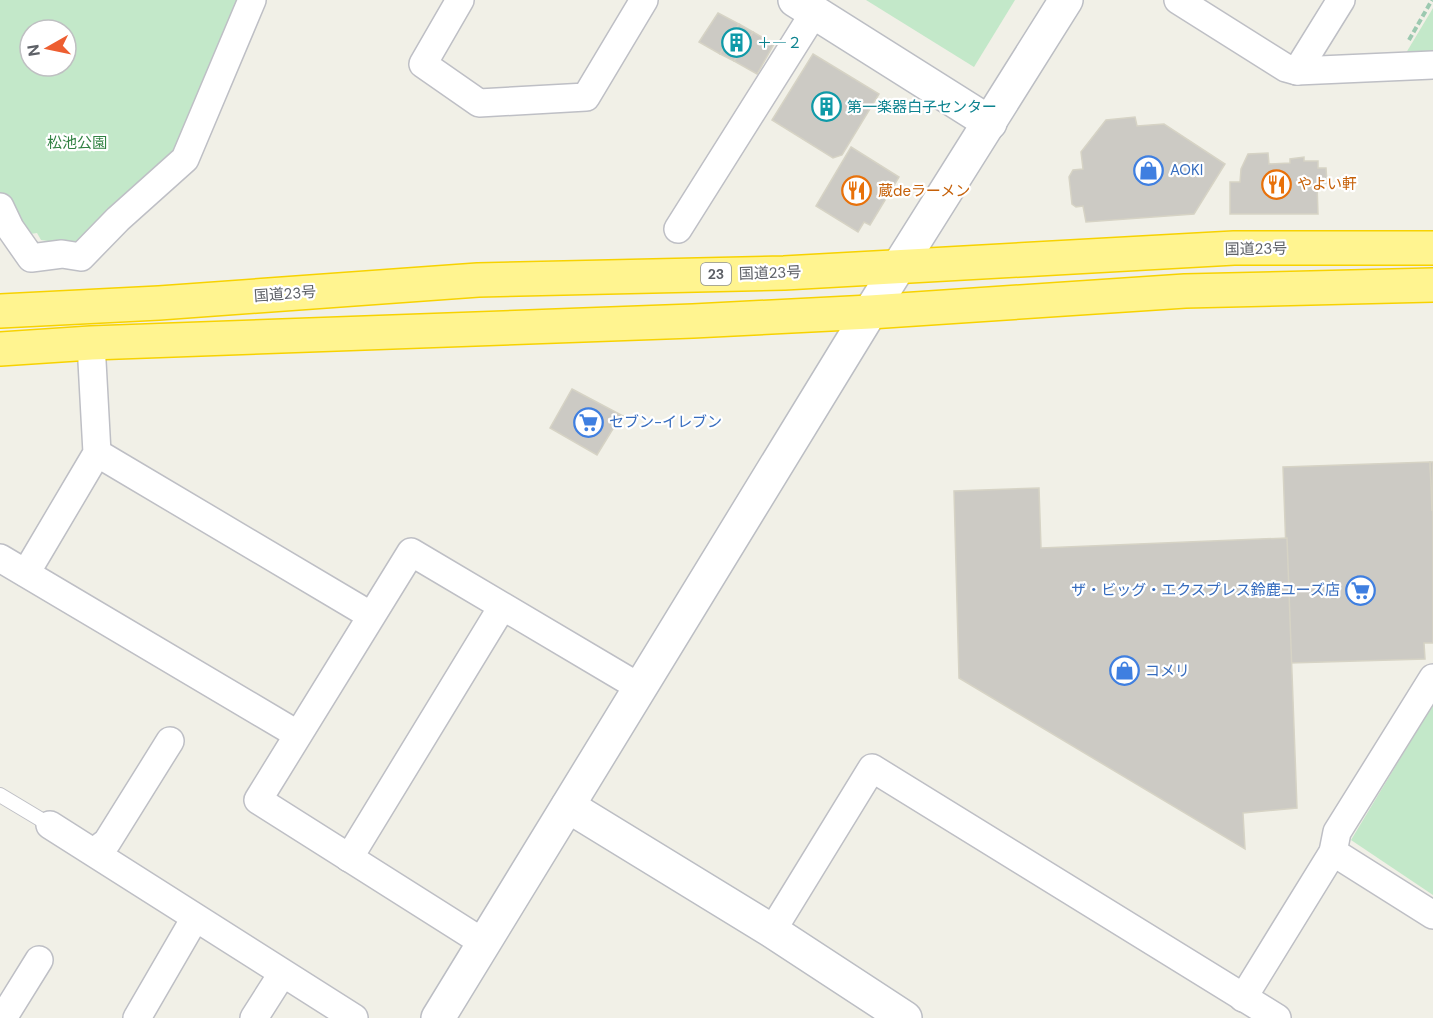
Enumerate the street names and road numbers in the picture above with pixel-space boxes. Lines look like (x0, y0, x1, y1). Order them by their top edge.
street label: 国道23号 (1225, 238, 1287, 260)
street label: 国道23号 (738, 262, 802, 284)
road number: 23 (701, 263, 731, 285)
street label: 国道23号 (253, 282, 317, 306)

